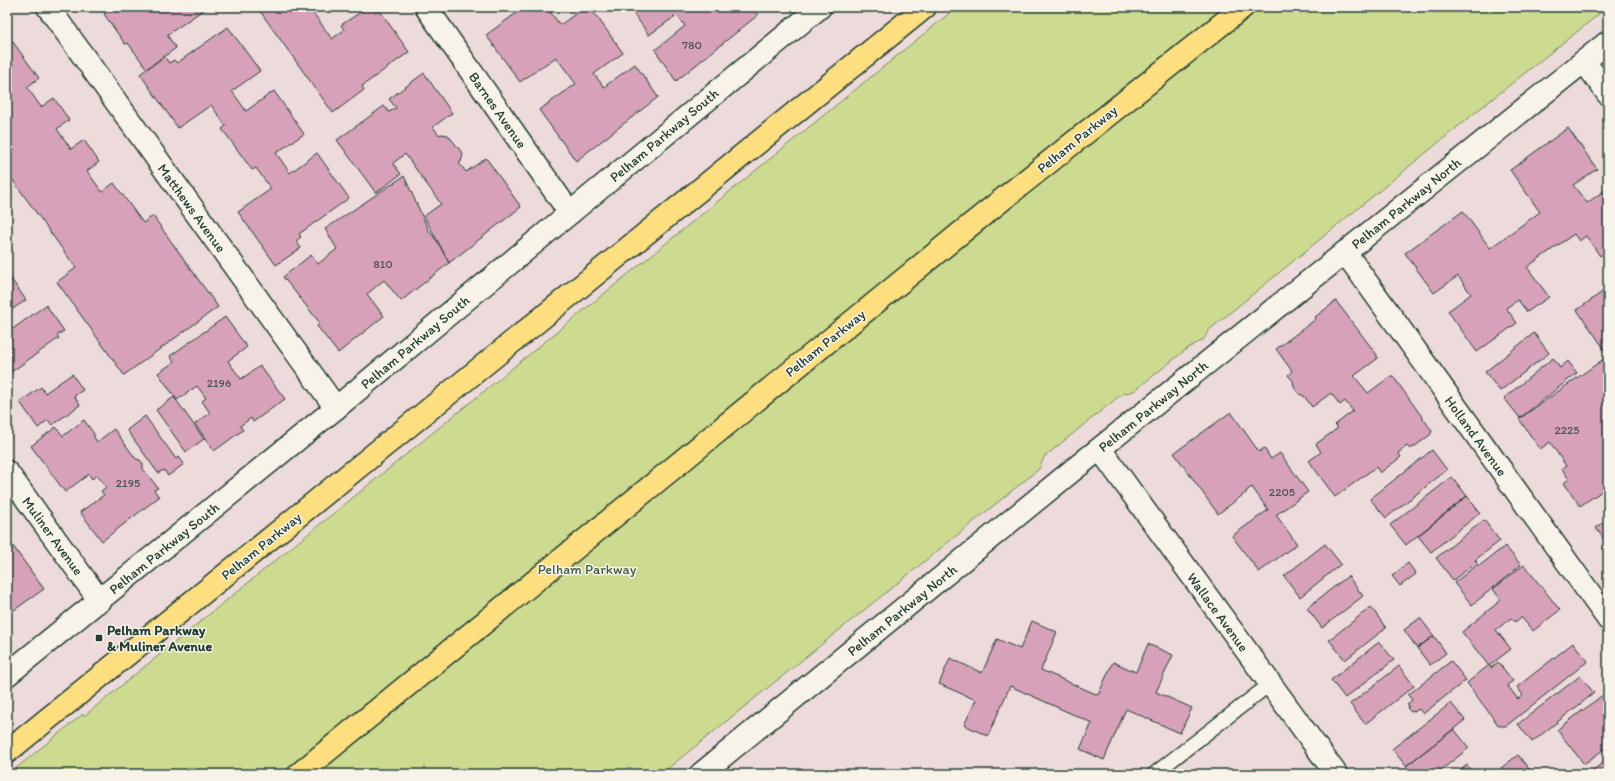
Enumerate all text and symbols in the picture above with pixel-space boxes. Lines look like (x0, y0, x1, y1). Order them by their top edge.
house number: 780 (682, 38, 702, 52)
street label: Barnes Avenue (465, 69, 530, 152)
street label: Pelham Parkway South (606, 84, 723, 186)
street label: Pelham Parkway (1034, 102, 1121, 177)
street label: Pelham Parkway North (1348, 154, 1465, 253)
street label: Matthews Avenue (154, 161, 230, 256)
house number: 810 (373, 257, 393, 271)
street label: Pelham Parkway South (357, 291, 474, 393)
street label: Pelham Parkway (782, 306, 869, 381)
street label: Pelham Parkway North (1095, 357, 1212, 456)
house number: 2196 (207, 376, 231, 390)
street label: Holland Avenue (1441, 393, 1511, 480)
house number: 2225 (1554, 423, 1580, 437)
house number: 2195 (116, 476, 140, 490)
house number: 2205 (1269, 485, 1295, 499)
street label: Muliner Avenue (18, 494, 87, 579)
street label: Pelham Parkway South (106, 498, 223, 598)
street label: Pelham Parkway (218, 509, 305, 584)
park label: Pelham Parkway (538, 561, 637, 578)
street label: Pelham Parkway North (844, 561, 961, 660)
street label: Wallace Avenue (1183, 569, 1252, 655)
place label: Pelham Parkway & Muliner Avenue (107, 622, 212, 655)
marker: Pelham Parkway & Muliner Avenue (94, 633, 104, 643)

